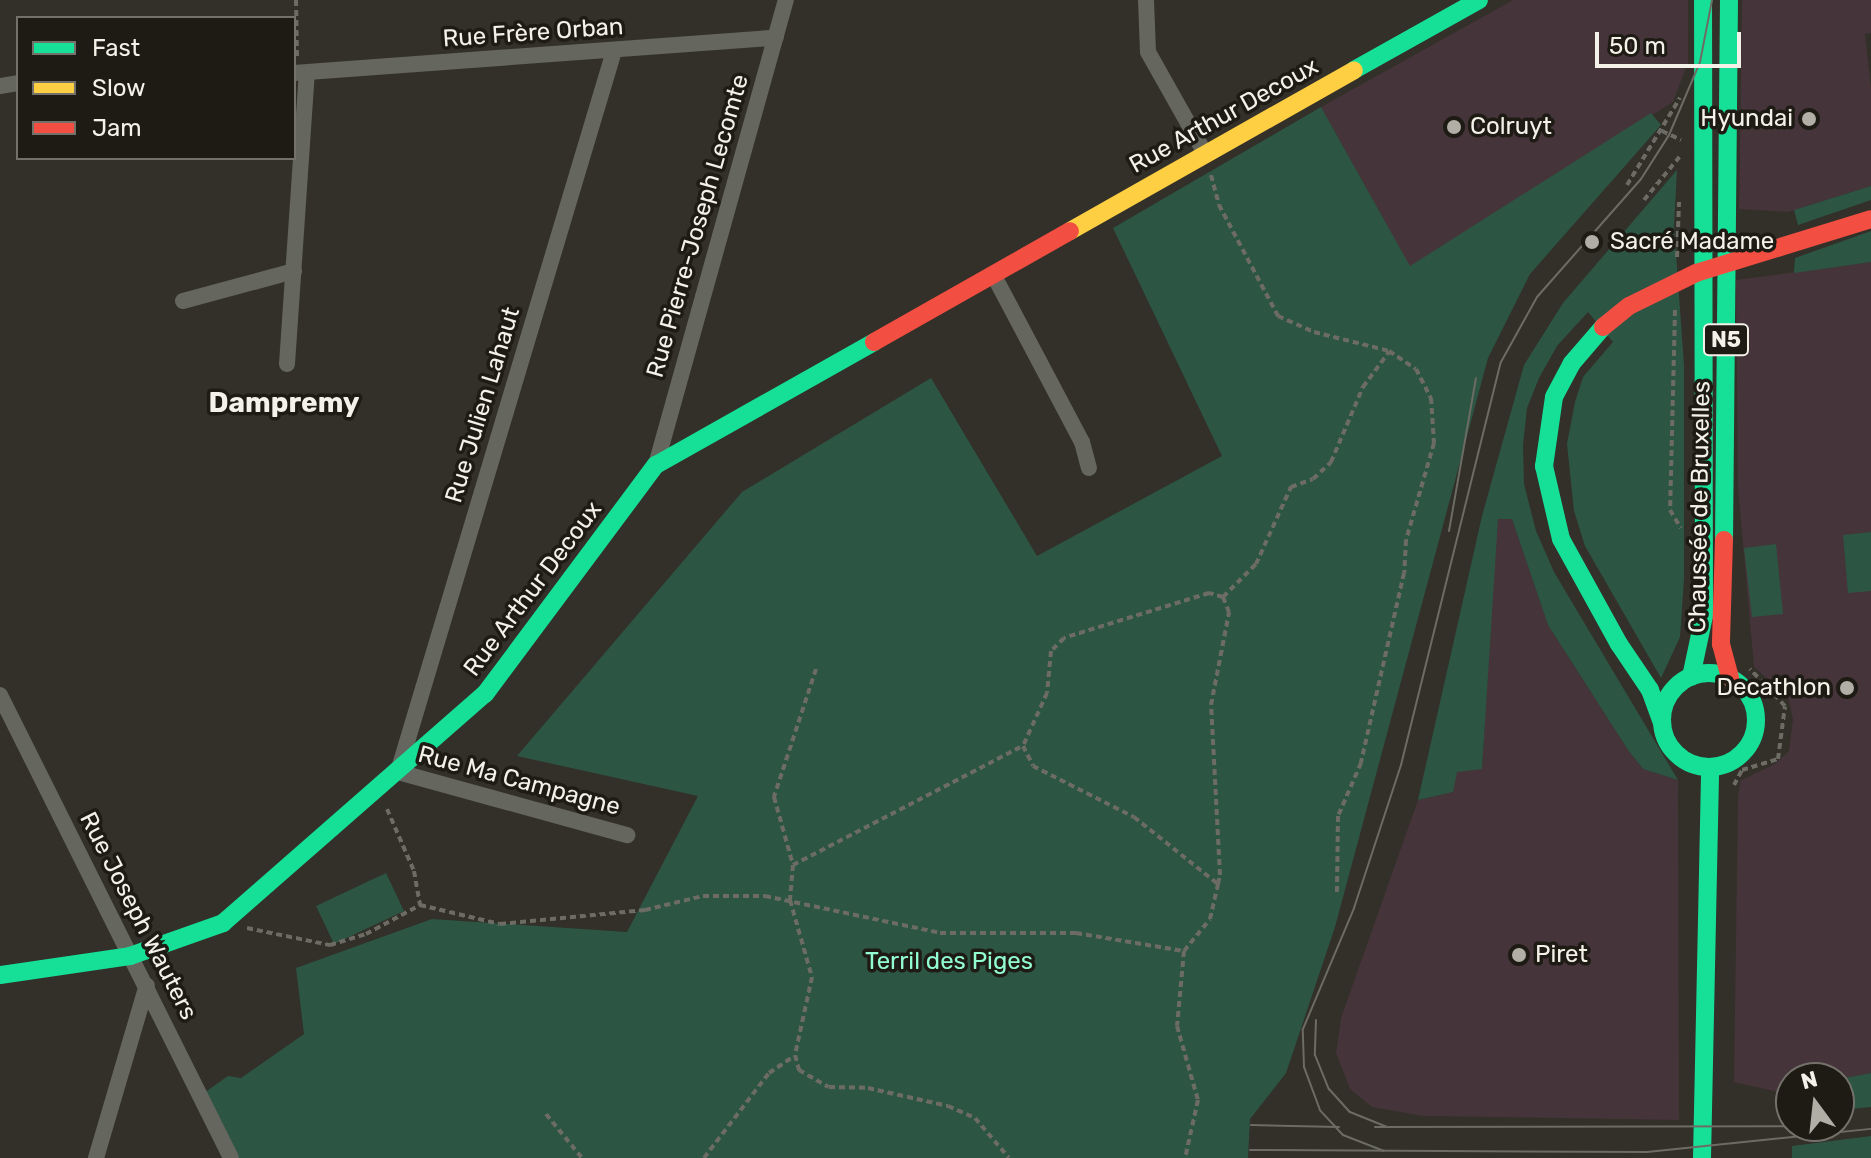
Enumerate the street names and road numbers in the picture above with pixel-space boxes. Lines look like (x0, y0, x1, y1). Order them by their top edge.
street label: Rue Frère Orban (442, 12, 624, 54)
street label: Rue Arthur Decoux (1124, 52, 1324, 180)
street label: Rue Pierre-Joseph Lecomte (641, 71, 755, 381)
street label: Rue Julien Lahaut (440, 304, 526, 506)
road number: N5 (1702, 322, 1750, 358)
street label: Chaussée de Bruxelles (1683, 381, 1717, 633)
street label: Rue Arthur Decoux (458, 495, 608, 683)
street label: Rue Ma Campagne (415, 740, 623, 822)
street label: Rue Joseph Wauters (73, 807, 203, 1025)

